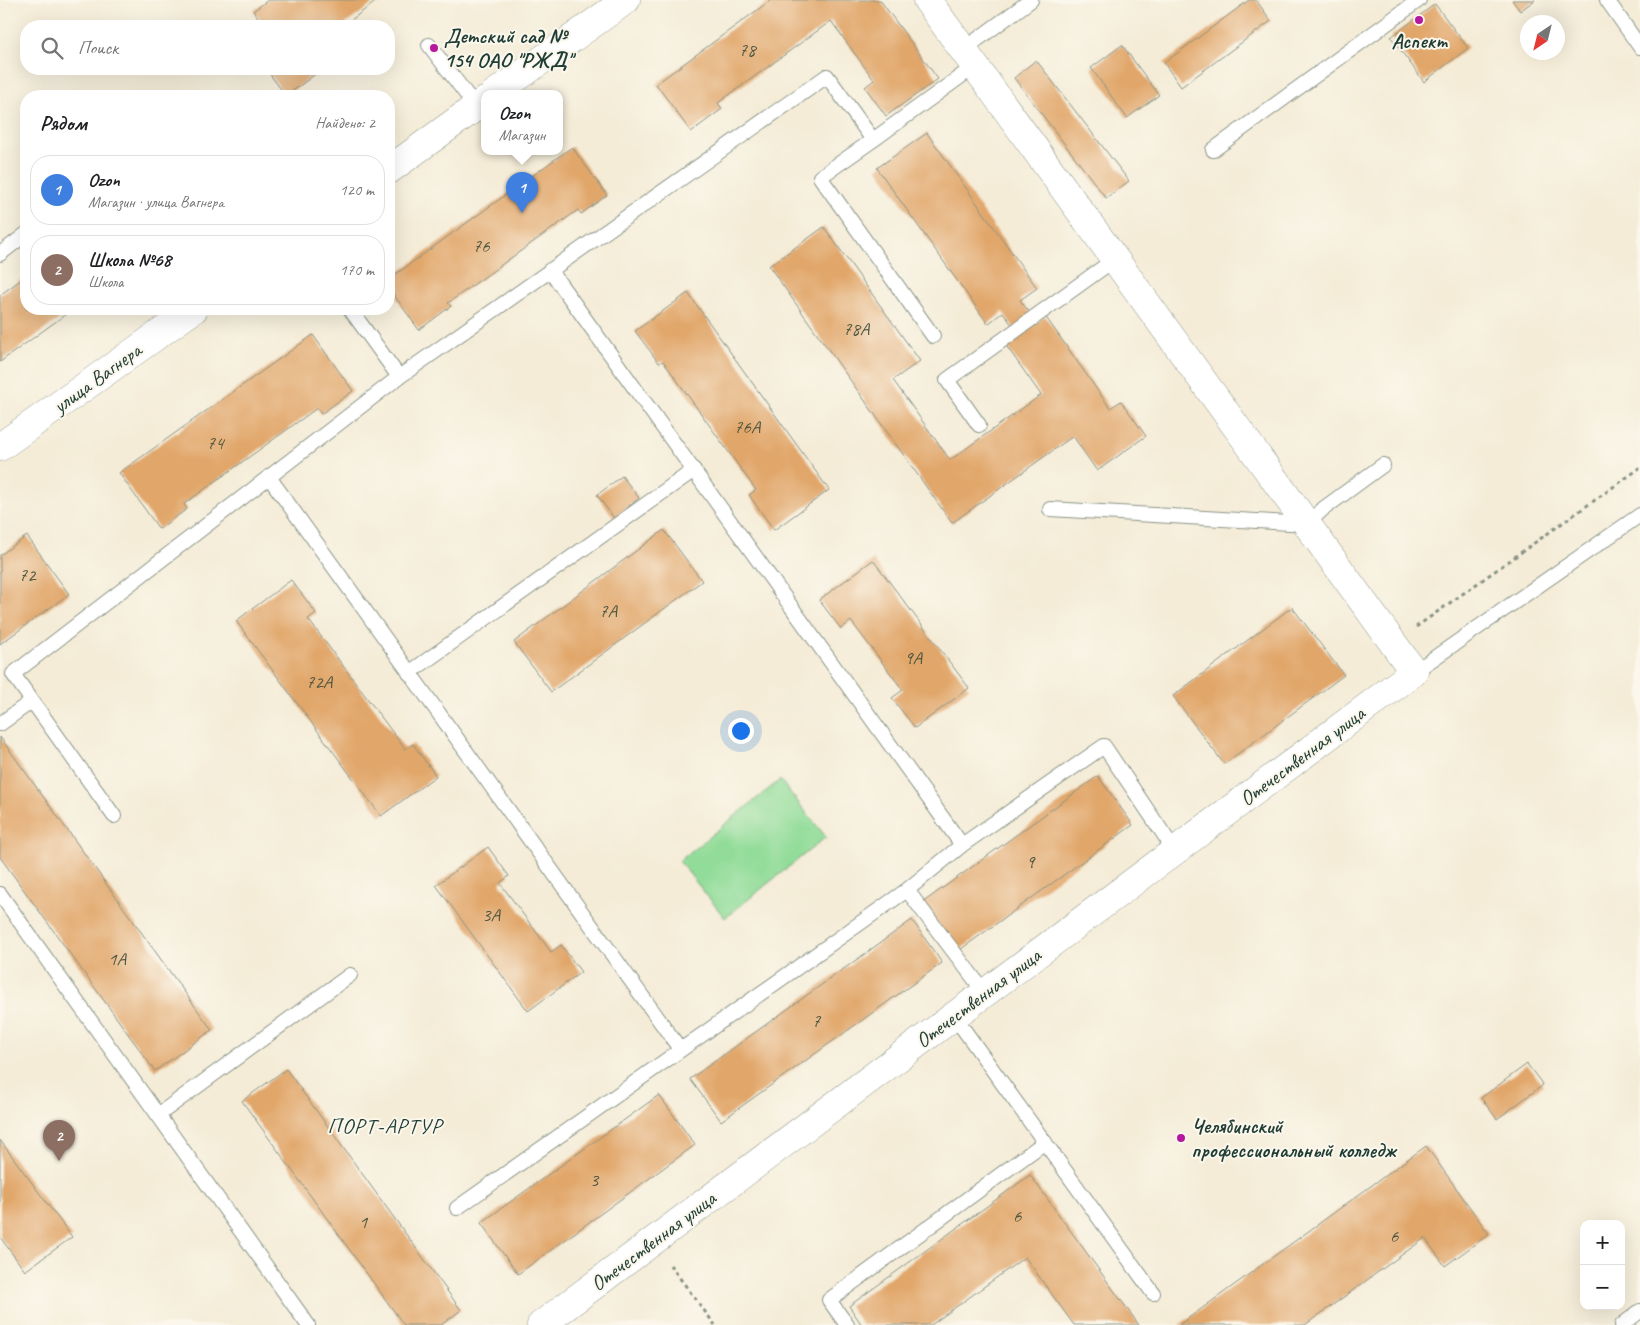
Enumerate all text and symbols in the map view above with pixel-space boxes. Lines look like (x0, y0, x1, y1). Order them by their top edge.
marker: Аспект (1413, 14, 1425, 26)
north arrow (1520, 15, 1565, 60)
search box (20, 20, 395, 75)
place label: Детский сад № 154 ОАО "РЖД" (444, 23, 577, 73)
place label: Аспект (1391, 28, 1448, 54)
icon: search (38, 34, 66, 62)
text: Поиск (78, 36, 118, 60)
house number: 78 (738, 38, 758, 62)
marker: Детский сад № 154 ОАО "РЖД" (428, 42, 440, 54)
popup (481, 90, 563, 155)
text: Ozon (499, 101, 530, 125)
text: Рядом (40, 110, 87, 136)
text: Найдено: 2 (315, 113, 375, 133)
text: Магазин (499, 125, 545, 145)
text: Ozon (88, 168, 120, 192)
pin: 1 (506, 172, 538, 213)
text: 1 (53, 180, 61, 200)
text: 120 m (340, 180, 374, 200)
text: Магазин · улица Вагнера (88, 192, 224, 212)
house number: 76 (472, 234, 491, 258)
text: Школа №68 (88, 248, 171, 272)
text: 2 (53, 260, 61, 280)
text: 170 m (340, 260, 374, 280)
text: Школа (88, 272, 123, 292)
house number: 78А (843, 317, 871, 341)
street label: улица Вагнера (46, 336, 148, 420)
house number: 76А (734, 415, 762, 439)
house number: 74 (206, 431, 226, 455)
house number: 72 (18, 563, 37, 587)
house number: 7А (599, 599, 619, 623)
house number: 9А (904, 646, 924, 670)
house number: 72А (306, 670, 334, 694)
street label: Отечественная улица (1234, 699, 1371, 812)
your location (728, 718, 754, 744)
house number: 9 (1026, 850, 1036, 874)
house number: 3А (482, 903, 502, 927)
street label: Отечественная улица (910, 941, 1047, 1054)
house number: 1А (108, 947, 128, 971)
house number: 7 (812, 1009, 822, 1033)
district label: ПОРТ-АРТУР (328, 1112, 444, 1140)
place label: Челябинский профессиональный колледж (1191, 1113, 1398, 1163)
pin: 2 (43, 1120, 75, 1161)
marker: Челябинский профессиональный колледж (1175, 1132, 1187, 1144)
house number: 3 (590, 1168, 600, 1192)
street label: Отечественная улица (585, 1184, 722, 1297)
house number: 6 (1013, 1204, 1023, 1228)
house number: 1 (359, 1210, 369, 1234)
map controls (1580, 1220, 1625, 1310)
button: + (1580, 1220, 1625, 1265)
house number: 6 (1390, 1224, 1400, 1248)
button: − (1580, 1265, 1625, 1310)

